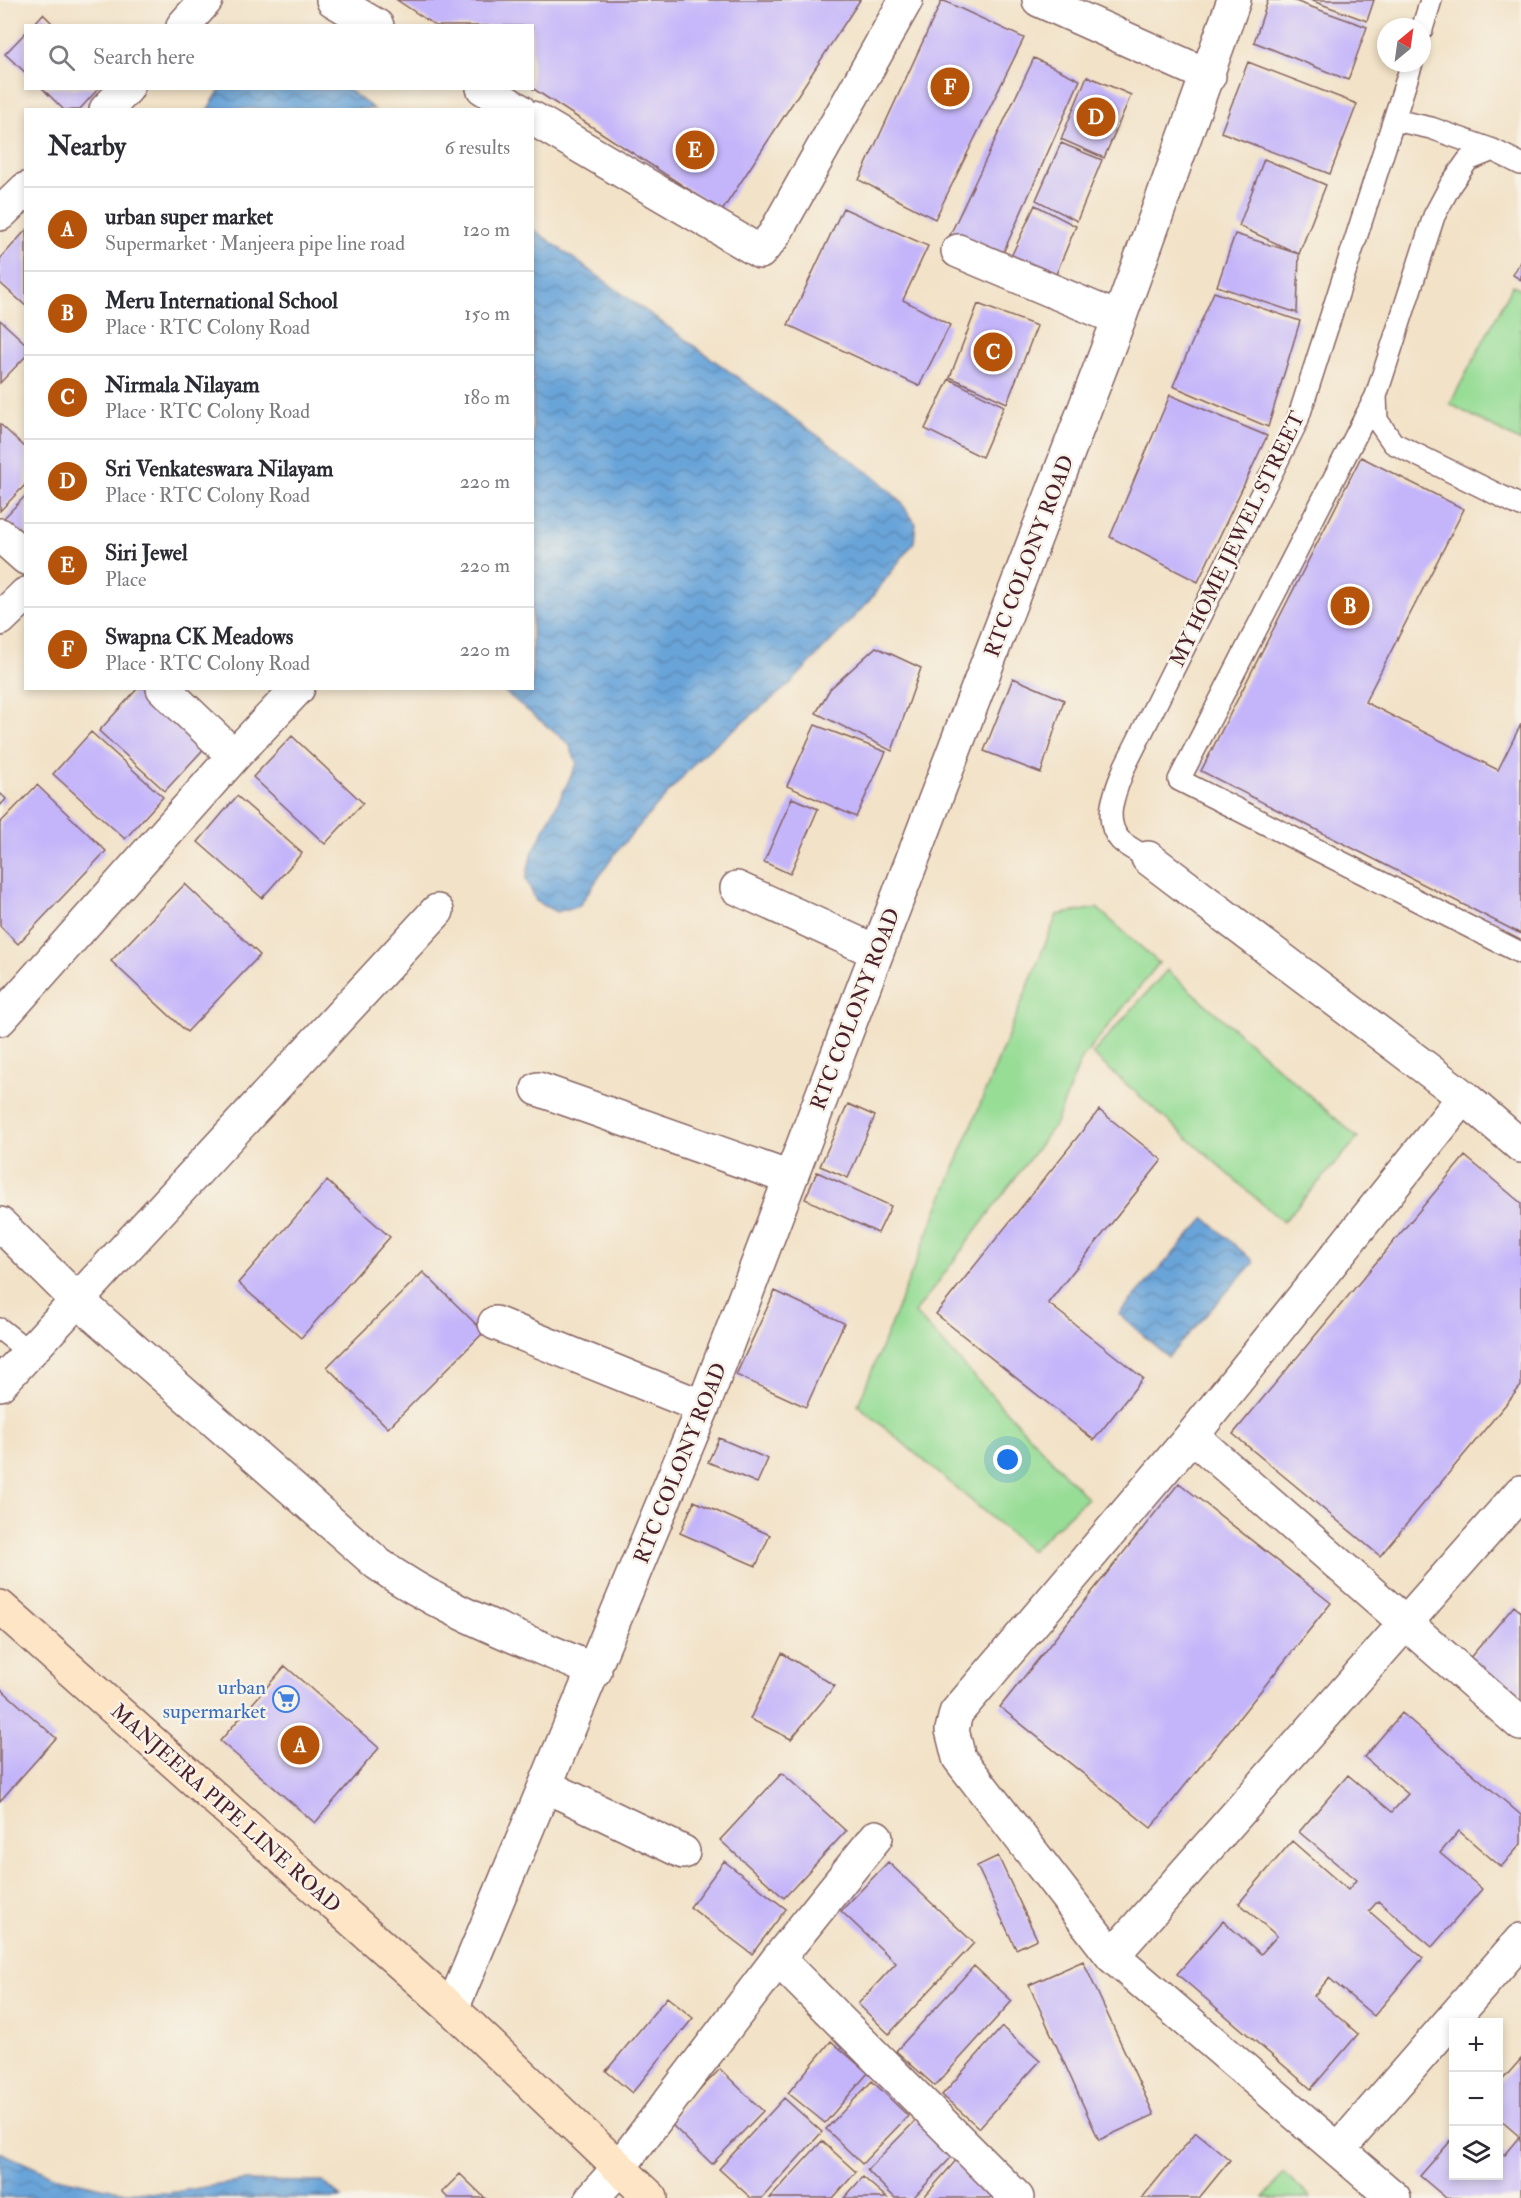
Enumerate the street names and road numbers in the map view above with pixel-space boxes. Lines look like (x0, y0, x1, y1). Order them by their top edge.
street label: MY HOME JEWEL STREET (1164, 407, 1311, 671)
street label: RTC COLONY ROAD (978, 451, 1080, 661)
street label: RTC COLONY ROAD (804, 904, 906, 1114)
street label: RTC COLONY ROAD (628, 1359, 733, 1568)
street label: MANJEERA PIPE LINE ROAD (106, 1698, 346, 1918)

